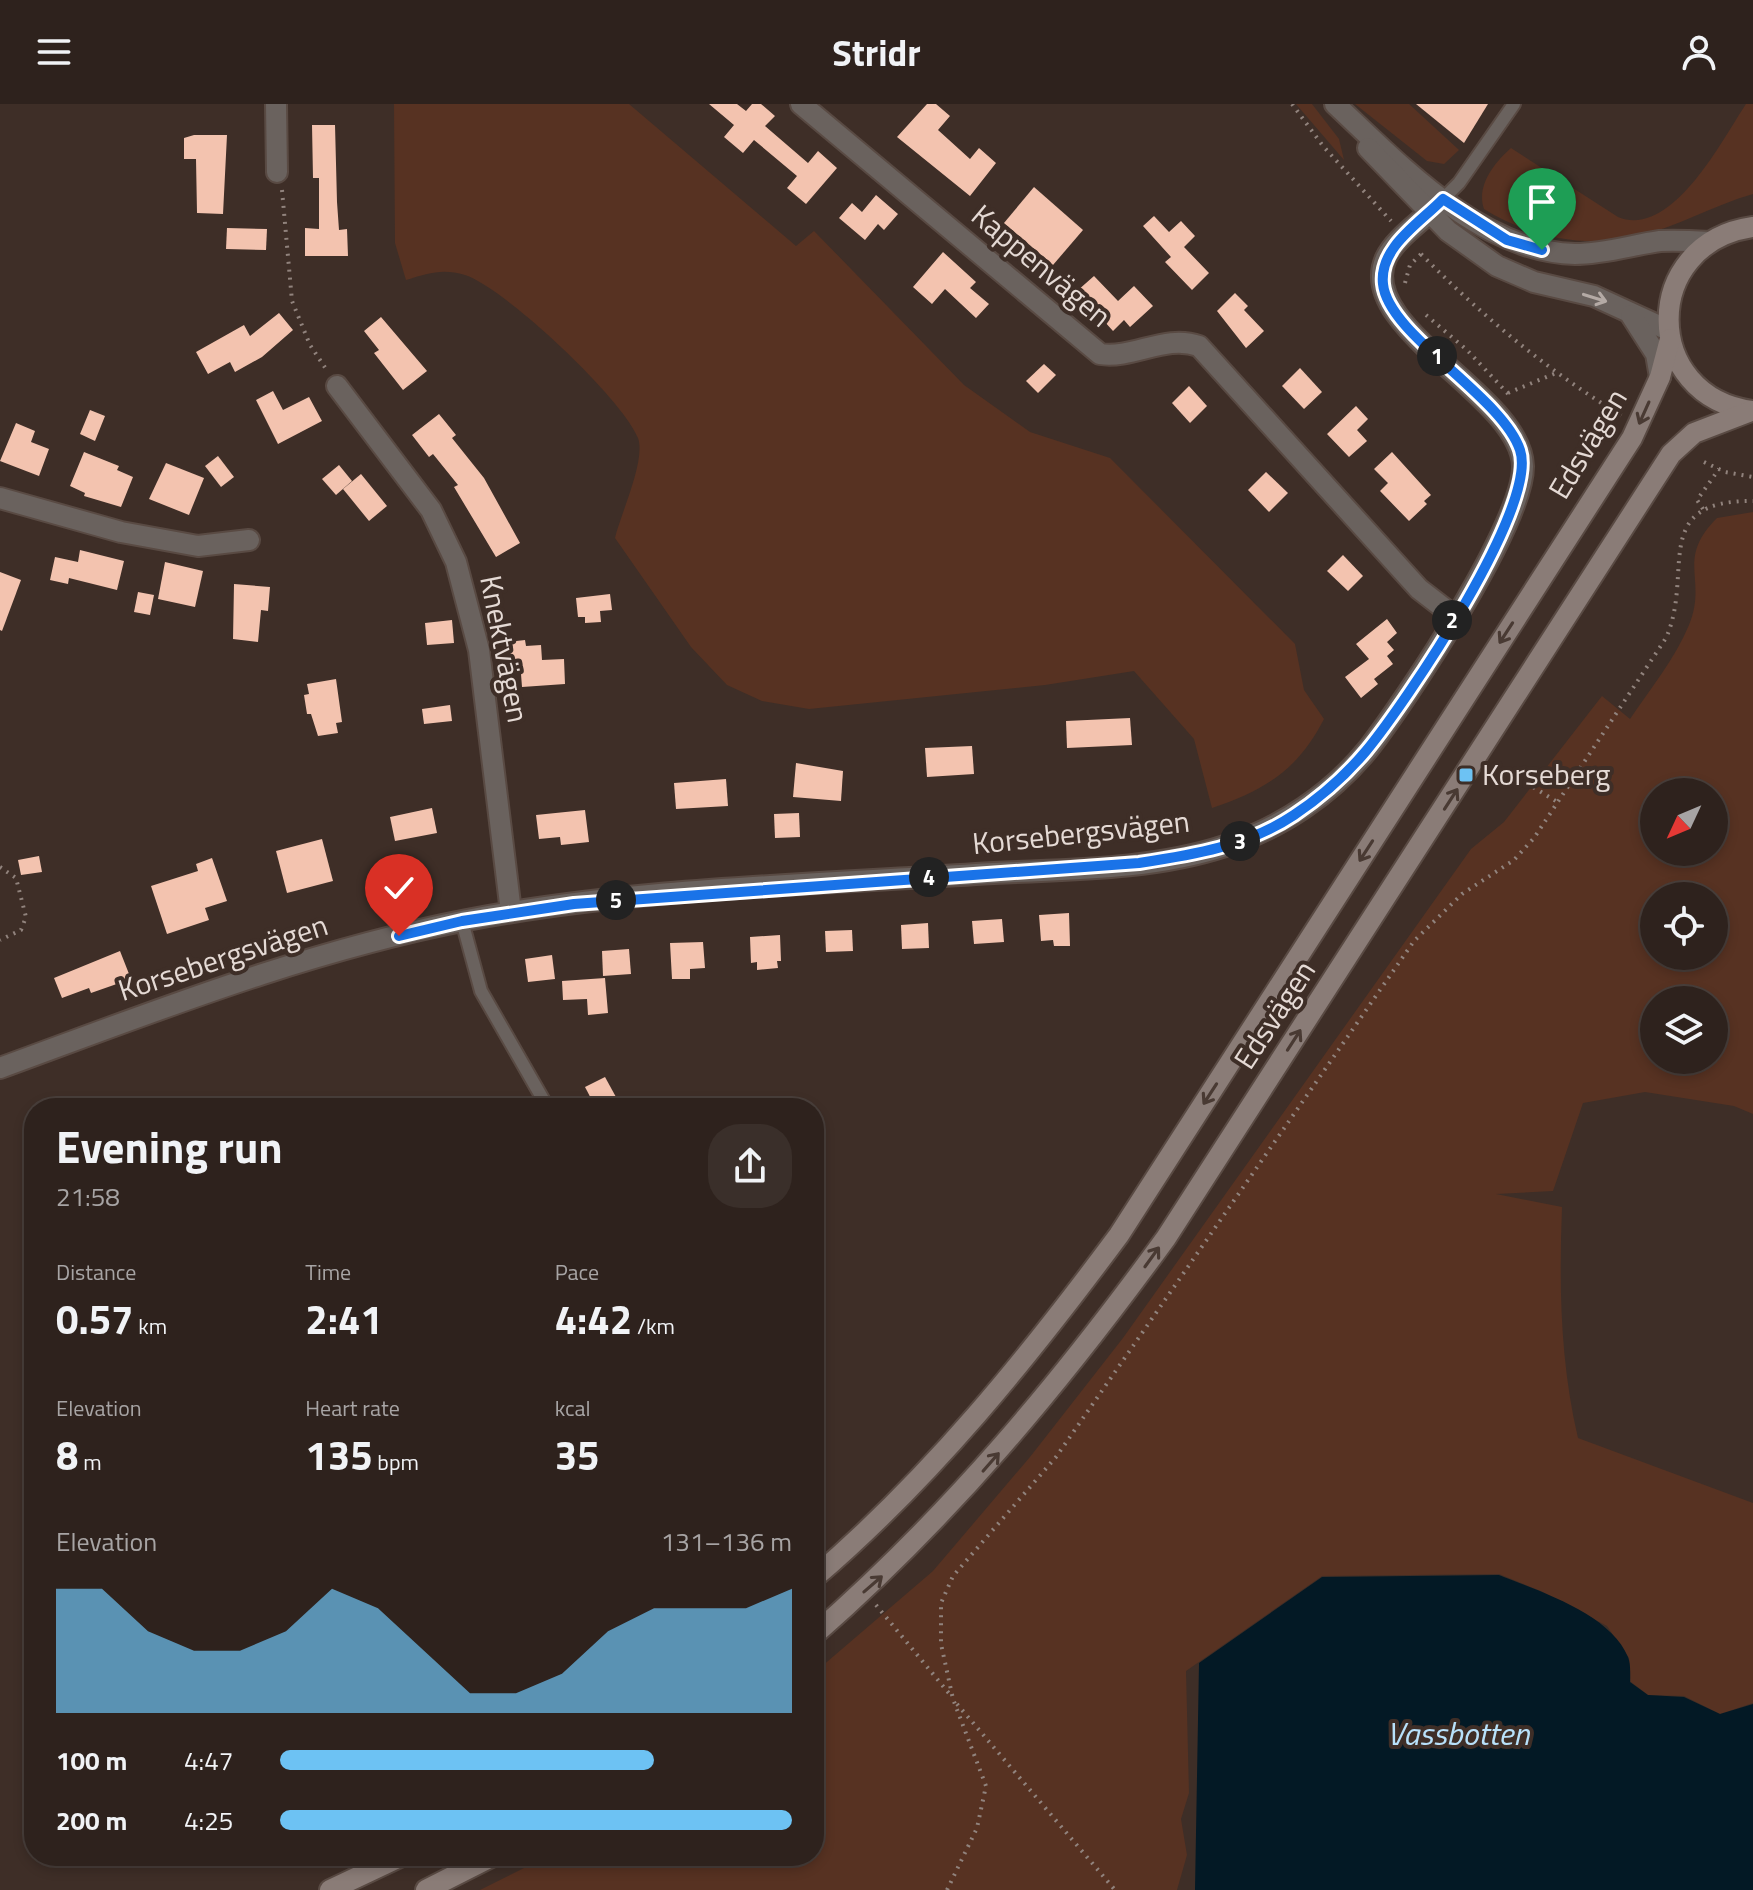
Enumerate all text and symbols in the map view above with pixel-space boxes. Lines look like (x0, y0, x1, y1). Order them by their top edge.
text: Stridr (832, 25, 921, 80)
icon: menu (32, 30, 76, 74)
icon: person (1677, 30, 1721, 74)
pin (1508, 168, 1576, 250)
icon: arrive (1520, 180, 1564, 224)
street label: Kappenvägen (961, 193, 1122, 338)
one-way arrow (1583, 291, 1608, 306)
pin: 1 (1417, 336, 1457, 376)
text: 1 (1431, 339, 1443, 373)
street label: Edsvägen (1536, 379, 1638, 508)
one-way arrow (1636, 400, 1651, 424)
street label: Knektvägen (468, 571, 542, 726)
pin: 2 (1432, 600, 1472, 640)
text: 2 (1446, 603, 1458, 637)
one-way arrow (1498, 621, 1515, 643)
place label: Korseberg (1482, 751, 1610, 797)
marker: Korseberg (1457, 766, 1475, 784)
north arrow (1640, 778, 1728, 866)
map controls (1640, 778, 1728, 1074)
one-way arrow (1443, 788, 1459, 810)
street label: Korsebergsvägen (970, 798, 1192, 866)
pin: 3 (1220, 821, 1260, 861)
text: 3 (1234, 824, 1246, 858)
one-way arrow (1357, 840, 1374, 862)
pin (365, 854, 433, 936)
pin: 4 (909, 857, 949, 897)
text: 4 (923, 860, 935, 894)
icon: check (377, 866, 421, 910)
pin: 5 (596, 880, 636, 920)
button: locate (1640, 882, 1728, 970)
text: 5 (610, 883, 622, 917)
street label: Korsebergsvägen (112, 901, 334, 1013)
street label: Edsvägen (1222, 951, 1327, 1078)
button: layers (1640, 986, 1728, 1074)
one-way arrow (1286, 1030, 1303, 1052)
one-way arrow (1202, 1082, 1218, 1104)
text: Evening run (56, 1113, 283, 1180)
button: share (708, 1124, 792, 1208)
text: 21:58 (56, 1177, 120, 1216)
one-way arrow (1143, 1247, 1160, 1269)
text: Distance (56, 1255, 136, 1289)
text: Time (305, 1255, 351, 1289)
text: Pace (555, 1255, 599, 1289)
text: 0.57 (56, 1289, 133, 1350)
text: 2:41 (305, 1289, 383, 1350)
text: 4:42 (555, 1289, 632, 1350)
text: km (133, 1309, 167, 1343)
text: /km (632, 1309, 675, 1343)
text: Elevation (56, 1391, 142, 1425)
text: Heart rate (305, 1391, 400, 1425)
text: kcal (555, 1391, 591, 1425)
text: 8 (56, 1425, 78, 1486)
text: 135 (305, 1425, 373, 1486)
text: 35 (555, 1425, 599, 1486)
text: m (78, 1445, 102, 1479)
text: bpm (373, 1445, 419, 1479)
one-way arrow (982, 1452, 1000, 1472)
text: Elevation (56, 1522, 157, 1561)
text: 131–136 m (661, 1522, 792, 1561)
one-way arrow (862, 1575, 882, 1593)
water label: Vassbotten (1387, 1709, 1530, 1757)
text: 100 m (56, 1741, 127, 1780)
text: 4:47 (184, 1741, 233, 1780)
text: 200 m (56, 1801, 127, 1840)
text: 4:25 (184, 1801, 233, 1840)

